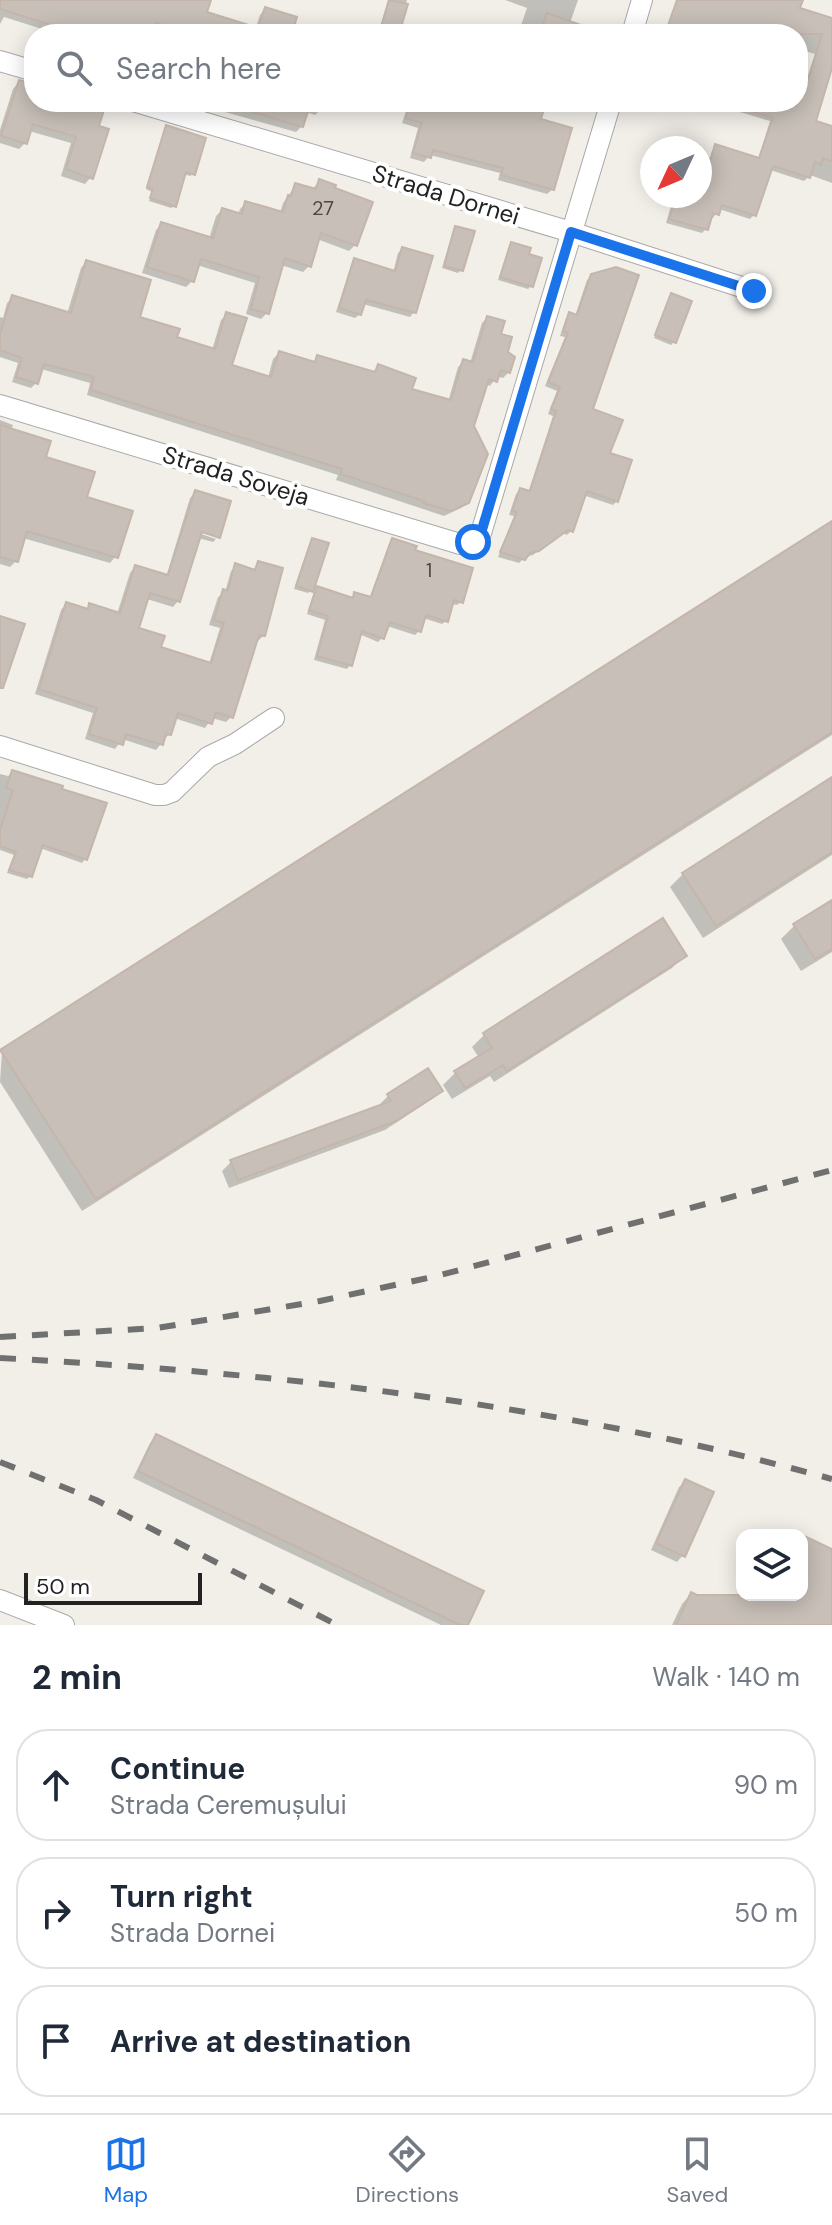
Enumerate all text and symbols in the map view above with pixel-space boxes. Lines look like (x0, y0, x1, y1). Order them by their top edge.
search box (24, 24, 808, 112)
icon: search (52, 46, 96, 90)
text: Search here (116, 49, 282, 88)
north arrow (640, 136, 712, 208)
street label: Strada Dornei (369, 157, 524, 232)
house number: 27 (312, 195, 334, 221)
route end (736, 273, 772, 309)
street label: Strada Soveja (159, 438, 313, 513)
route start (455, 524, 491, 560)
house number: 1 (426, 557, 432, 583)
map controls (736, 1529, 808, 1601)
button: layers (736, 1529, 808, 1601)
scale bar (24, 1569, 202, 1605)
text: 50 m (36, 1572, 90, 1601)
text: 2 min (32, 1655, 122, 1700)
text: Walk · 140 m (652, 1660, 800, 1694)
text: Continue (110, 1749, 245, 1788)
icon: ahead (34, 1763, 78, 1807)
text: 90 m (734, 1768, 798, 1802)
text: Strada Ceremușului (110, 1788, 347, 1822)
text: Turn right (110, 1877, 253, 1916)
icon: right (34, 1891, 78, 1935)
text: 50 m (734, 1896, 798, 1930)
text: Strada Dornei (110, 1916, 275, 1950)
icon: arrive (34, 2019, 78, 2063)
text: Arrive at destination (110, 2022, 411, 2061)
tab: Map (104, 2132, 148, 2209)
tab: Directions (356, 2132, 459, 2209)
tab: Saved (667, 2132, 728, 2209)

